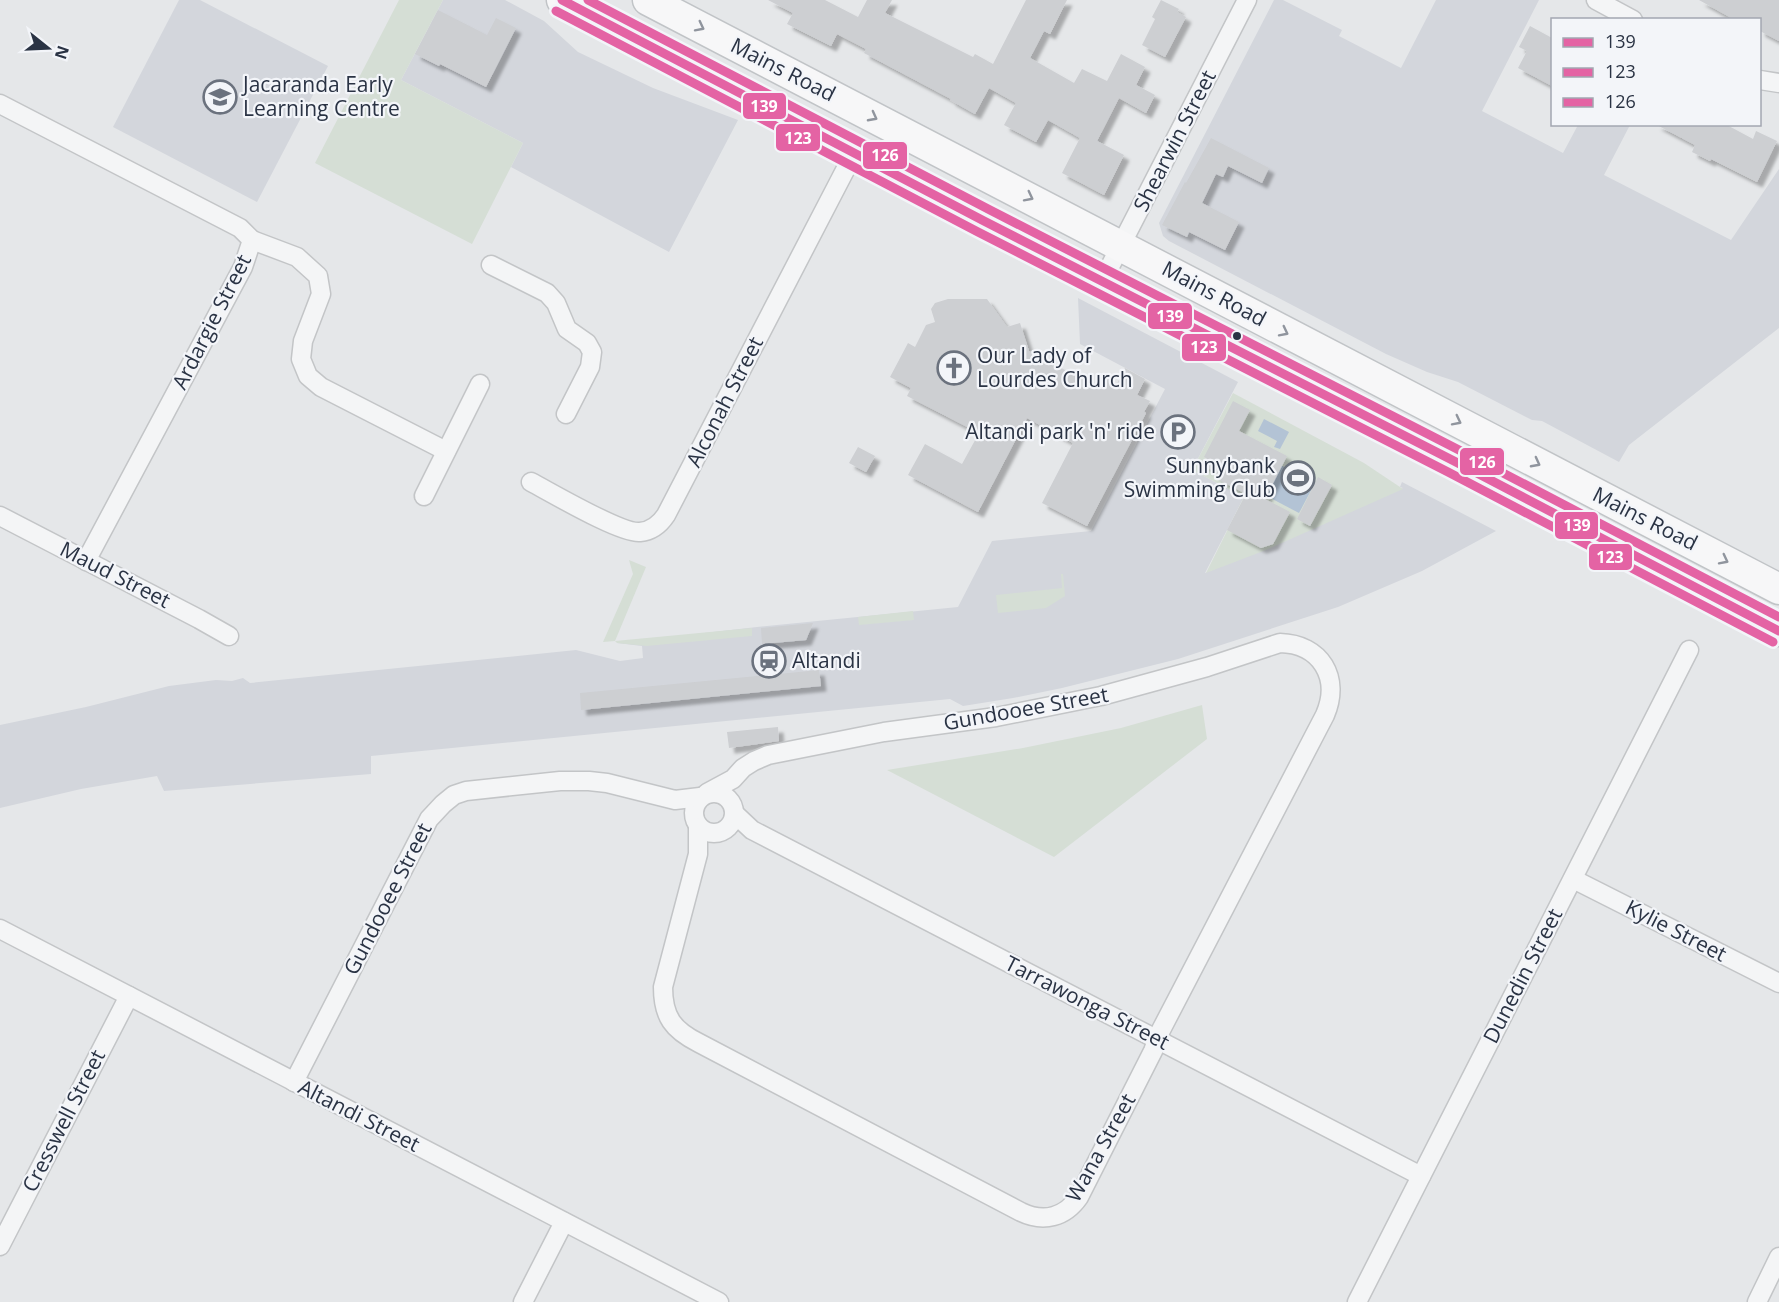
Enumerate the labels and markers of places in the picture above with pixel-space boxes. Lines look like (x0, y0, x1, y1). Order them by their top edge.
place label: Jacaranda Early Learning Centre (241, 70, 400, 122)
school or university icon: Jacaranda Early Learning Centre (202, 79, 238, 115)
unlabelled marker (1231, 330, 1243, 342)
place label: Our Lady of Lourdes Church (977, 341, 1133, 393)
church icon: Our Lady of Lourdes Church (936, 350, 972, 386)
parking icon: Altandi park 'n' ride (1160, 414, 1196, 450)
place label: Altandi park 'n' ride (965, 417, 1155, 445)
place label: Sunnybank Swimming Club (1124, 451, 1275, 503)
sports icon: Sunnybank Swimming Club (1280, 460, 1316, 496)
station icon: Altandi (751, 643, 787, 679)
place label: Altandi (792, 646, 861, 674)

